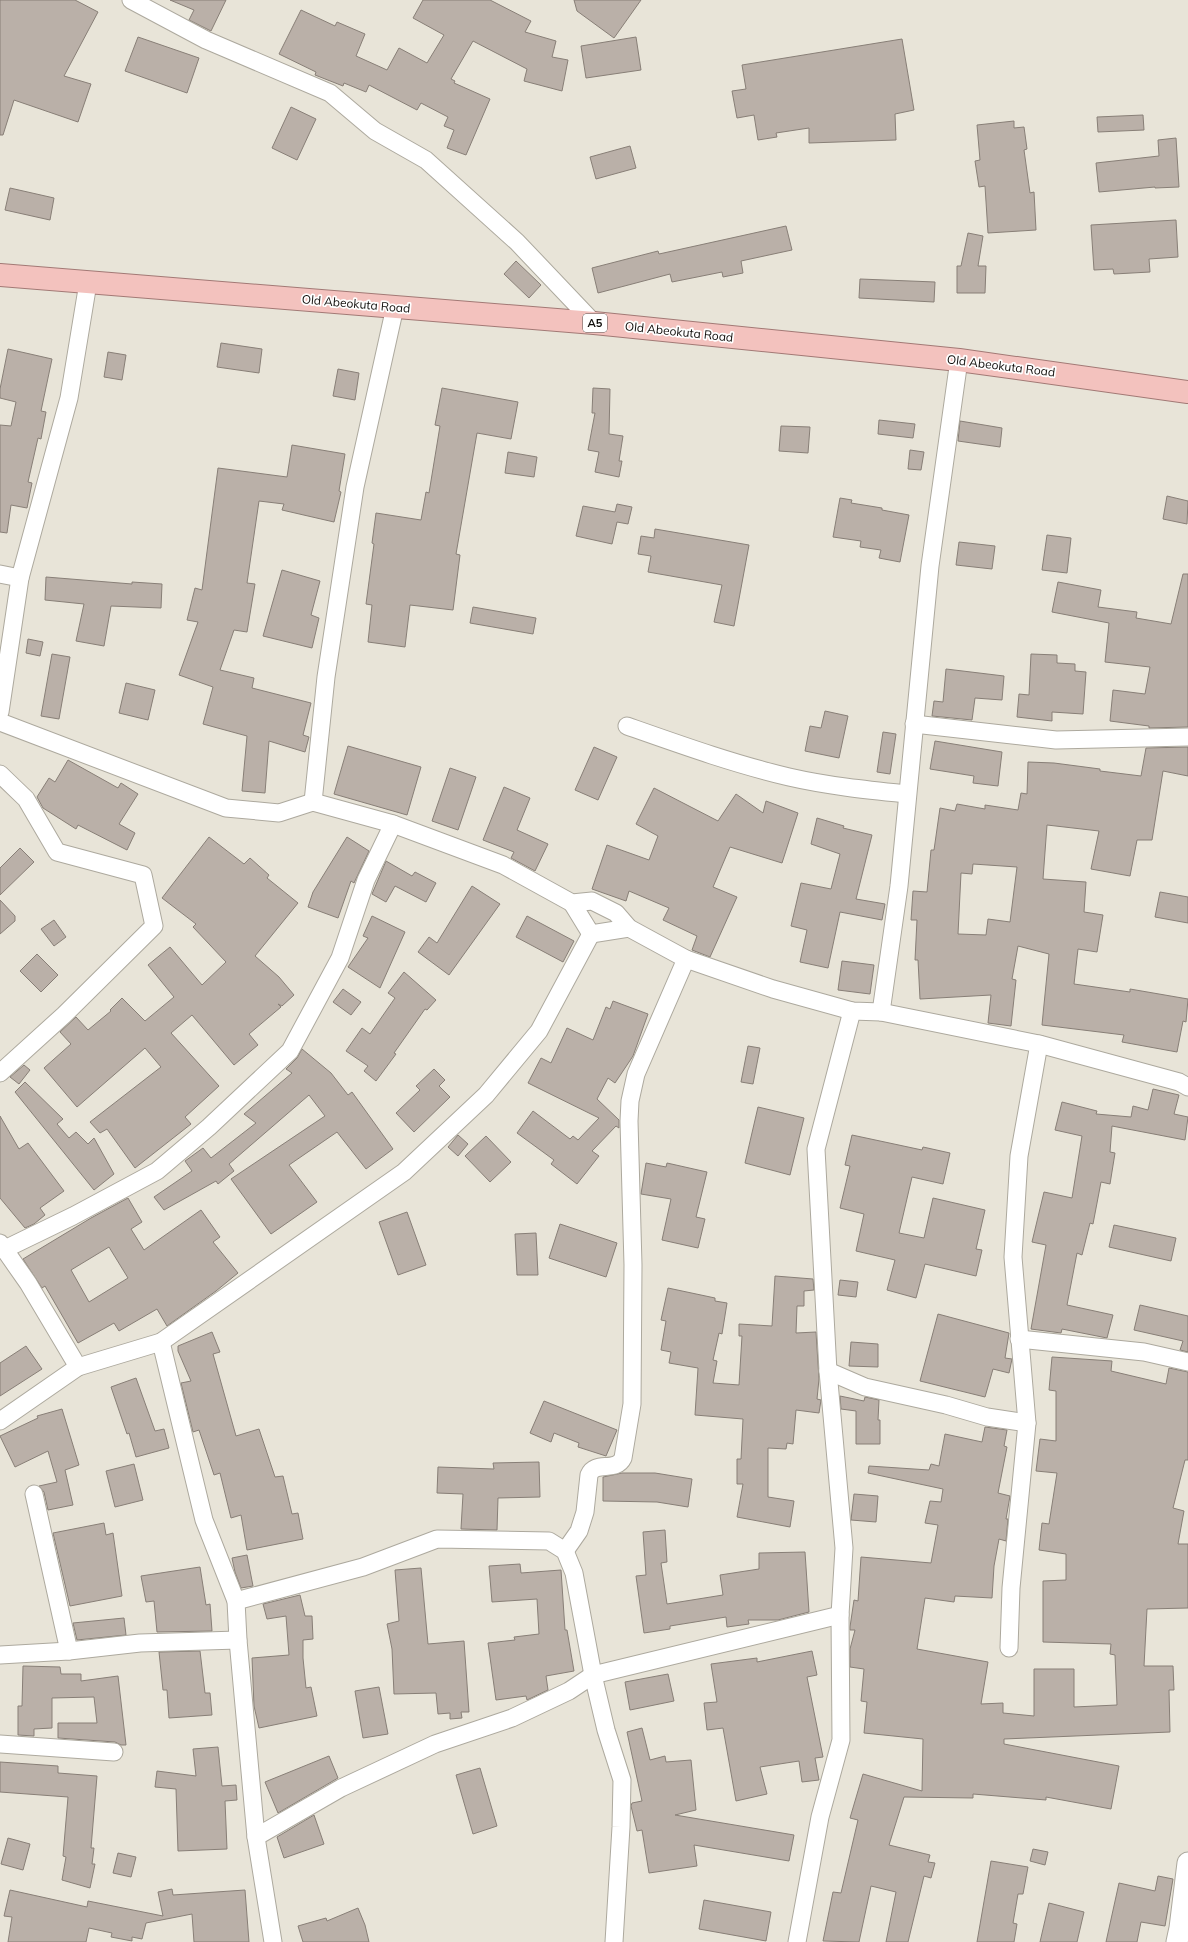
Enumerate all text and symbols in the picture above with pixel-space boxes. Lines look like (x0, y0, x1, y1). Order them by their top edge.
street label: Old Abeokuta Road (301, 291, 411, 316)
road number: A5 (583, 314, 607, 332)
street label: Old Abeokuta Road (624, 318, 734, 345)
street label: Old Abeokuta Road (946, 351, 1056, 380)

